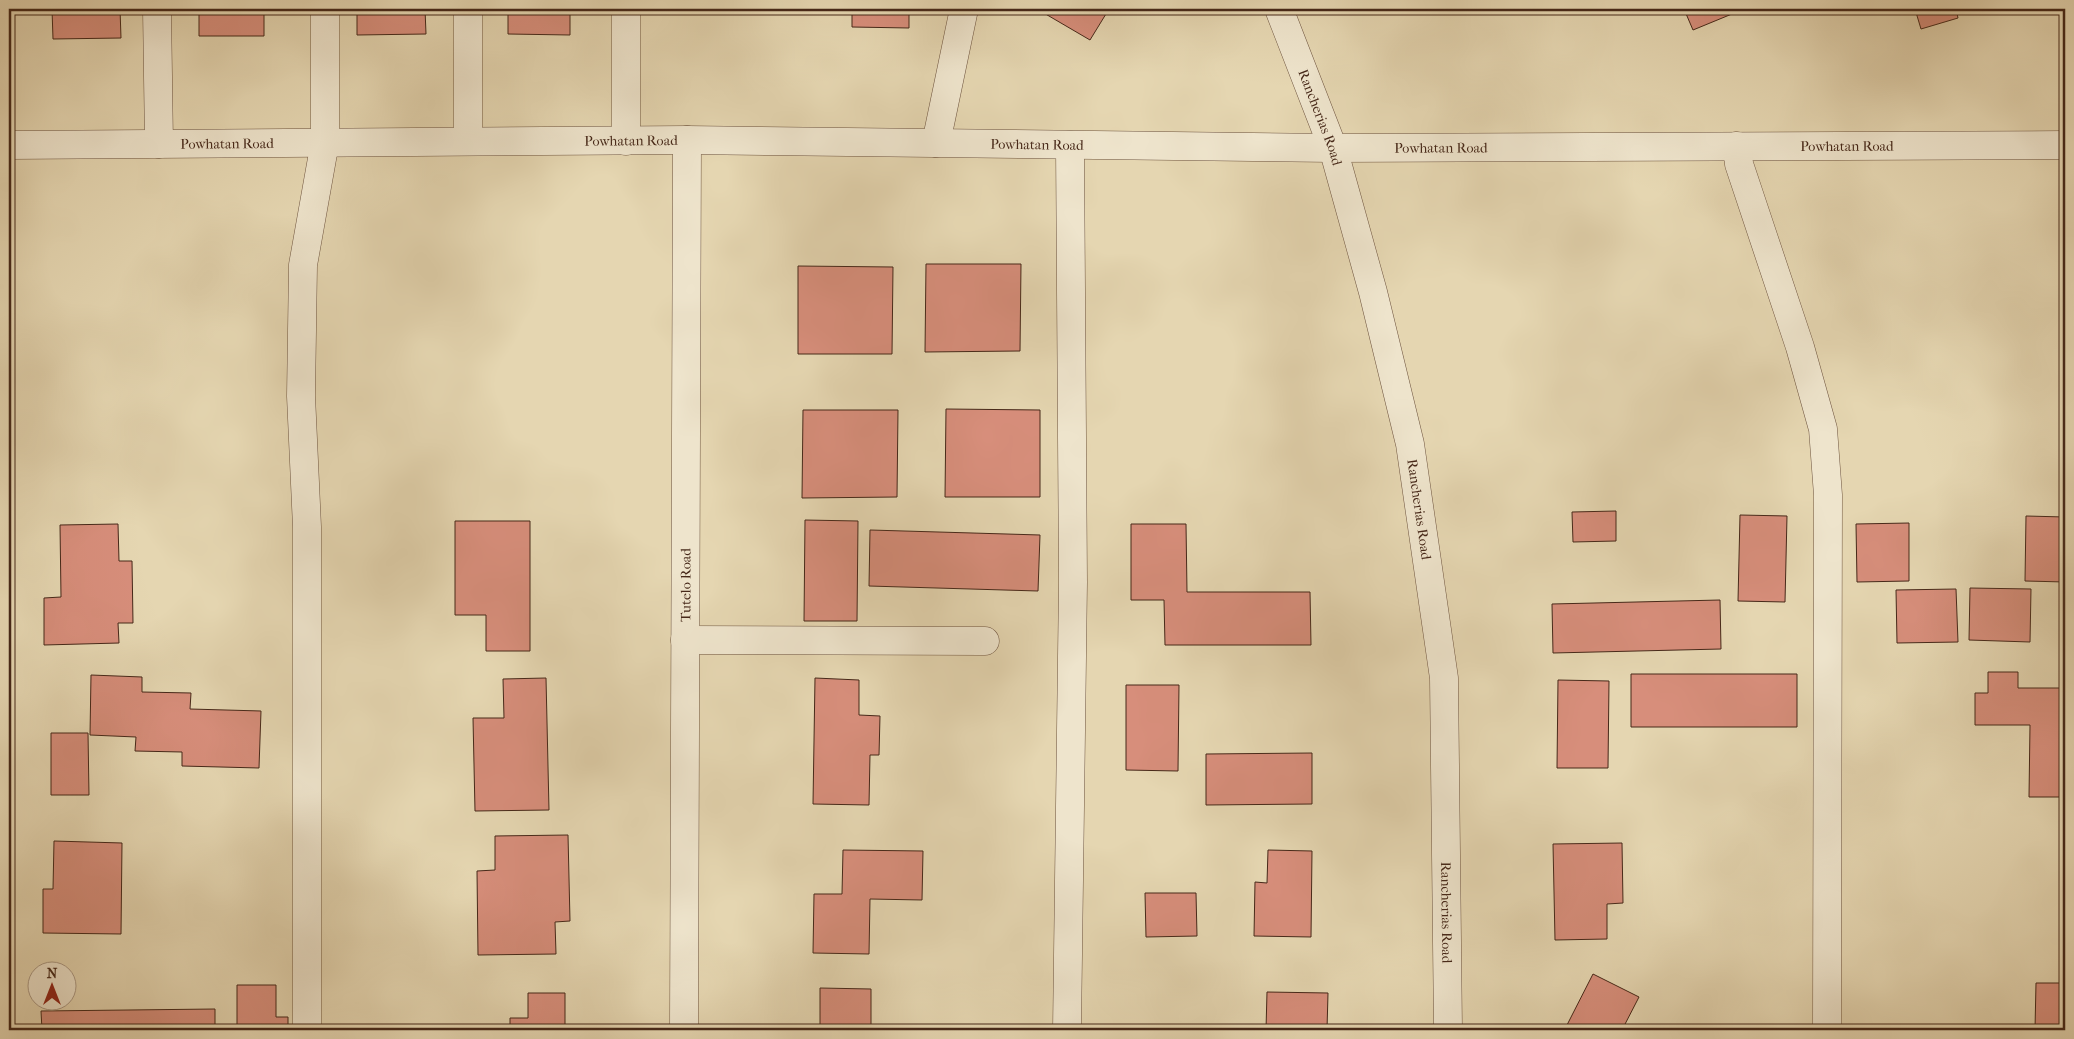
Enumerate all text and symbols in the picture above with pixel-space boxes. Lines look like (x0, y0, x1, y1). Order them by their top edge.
street label: Rancherias Road (1294, 67, 1346, 168)
street label: Powhatan Road (584, 132, 678, 150)
street label: Powhatan Road (180, 135, 274, 153)
street label: Powhatan Road (990, 136, 1084, 154)
street label: Powhatan Road (1800, 138, 1894, 155)
street label: Powhatan Road (1394, 139, 1488, 157)
street label: Rancherias Road (1403, 458, 1435, 561)
street label: Tutelo Road (677, 548, 695, 622)
street label: Rancherias Road (1437, 862, 1455, 964)
north arrow (28, 962, 78, 1012)
text: N (47, 965, 58, 982)

